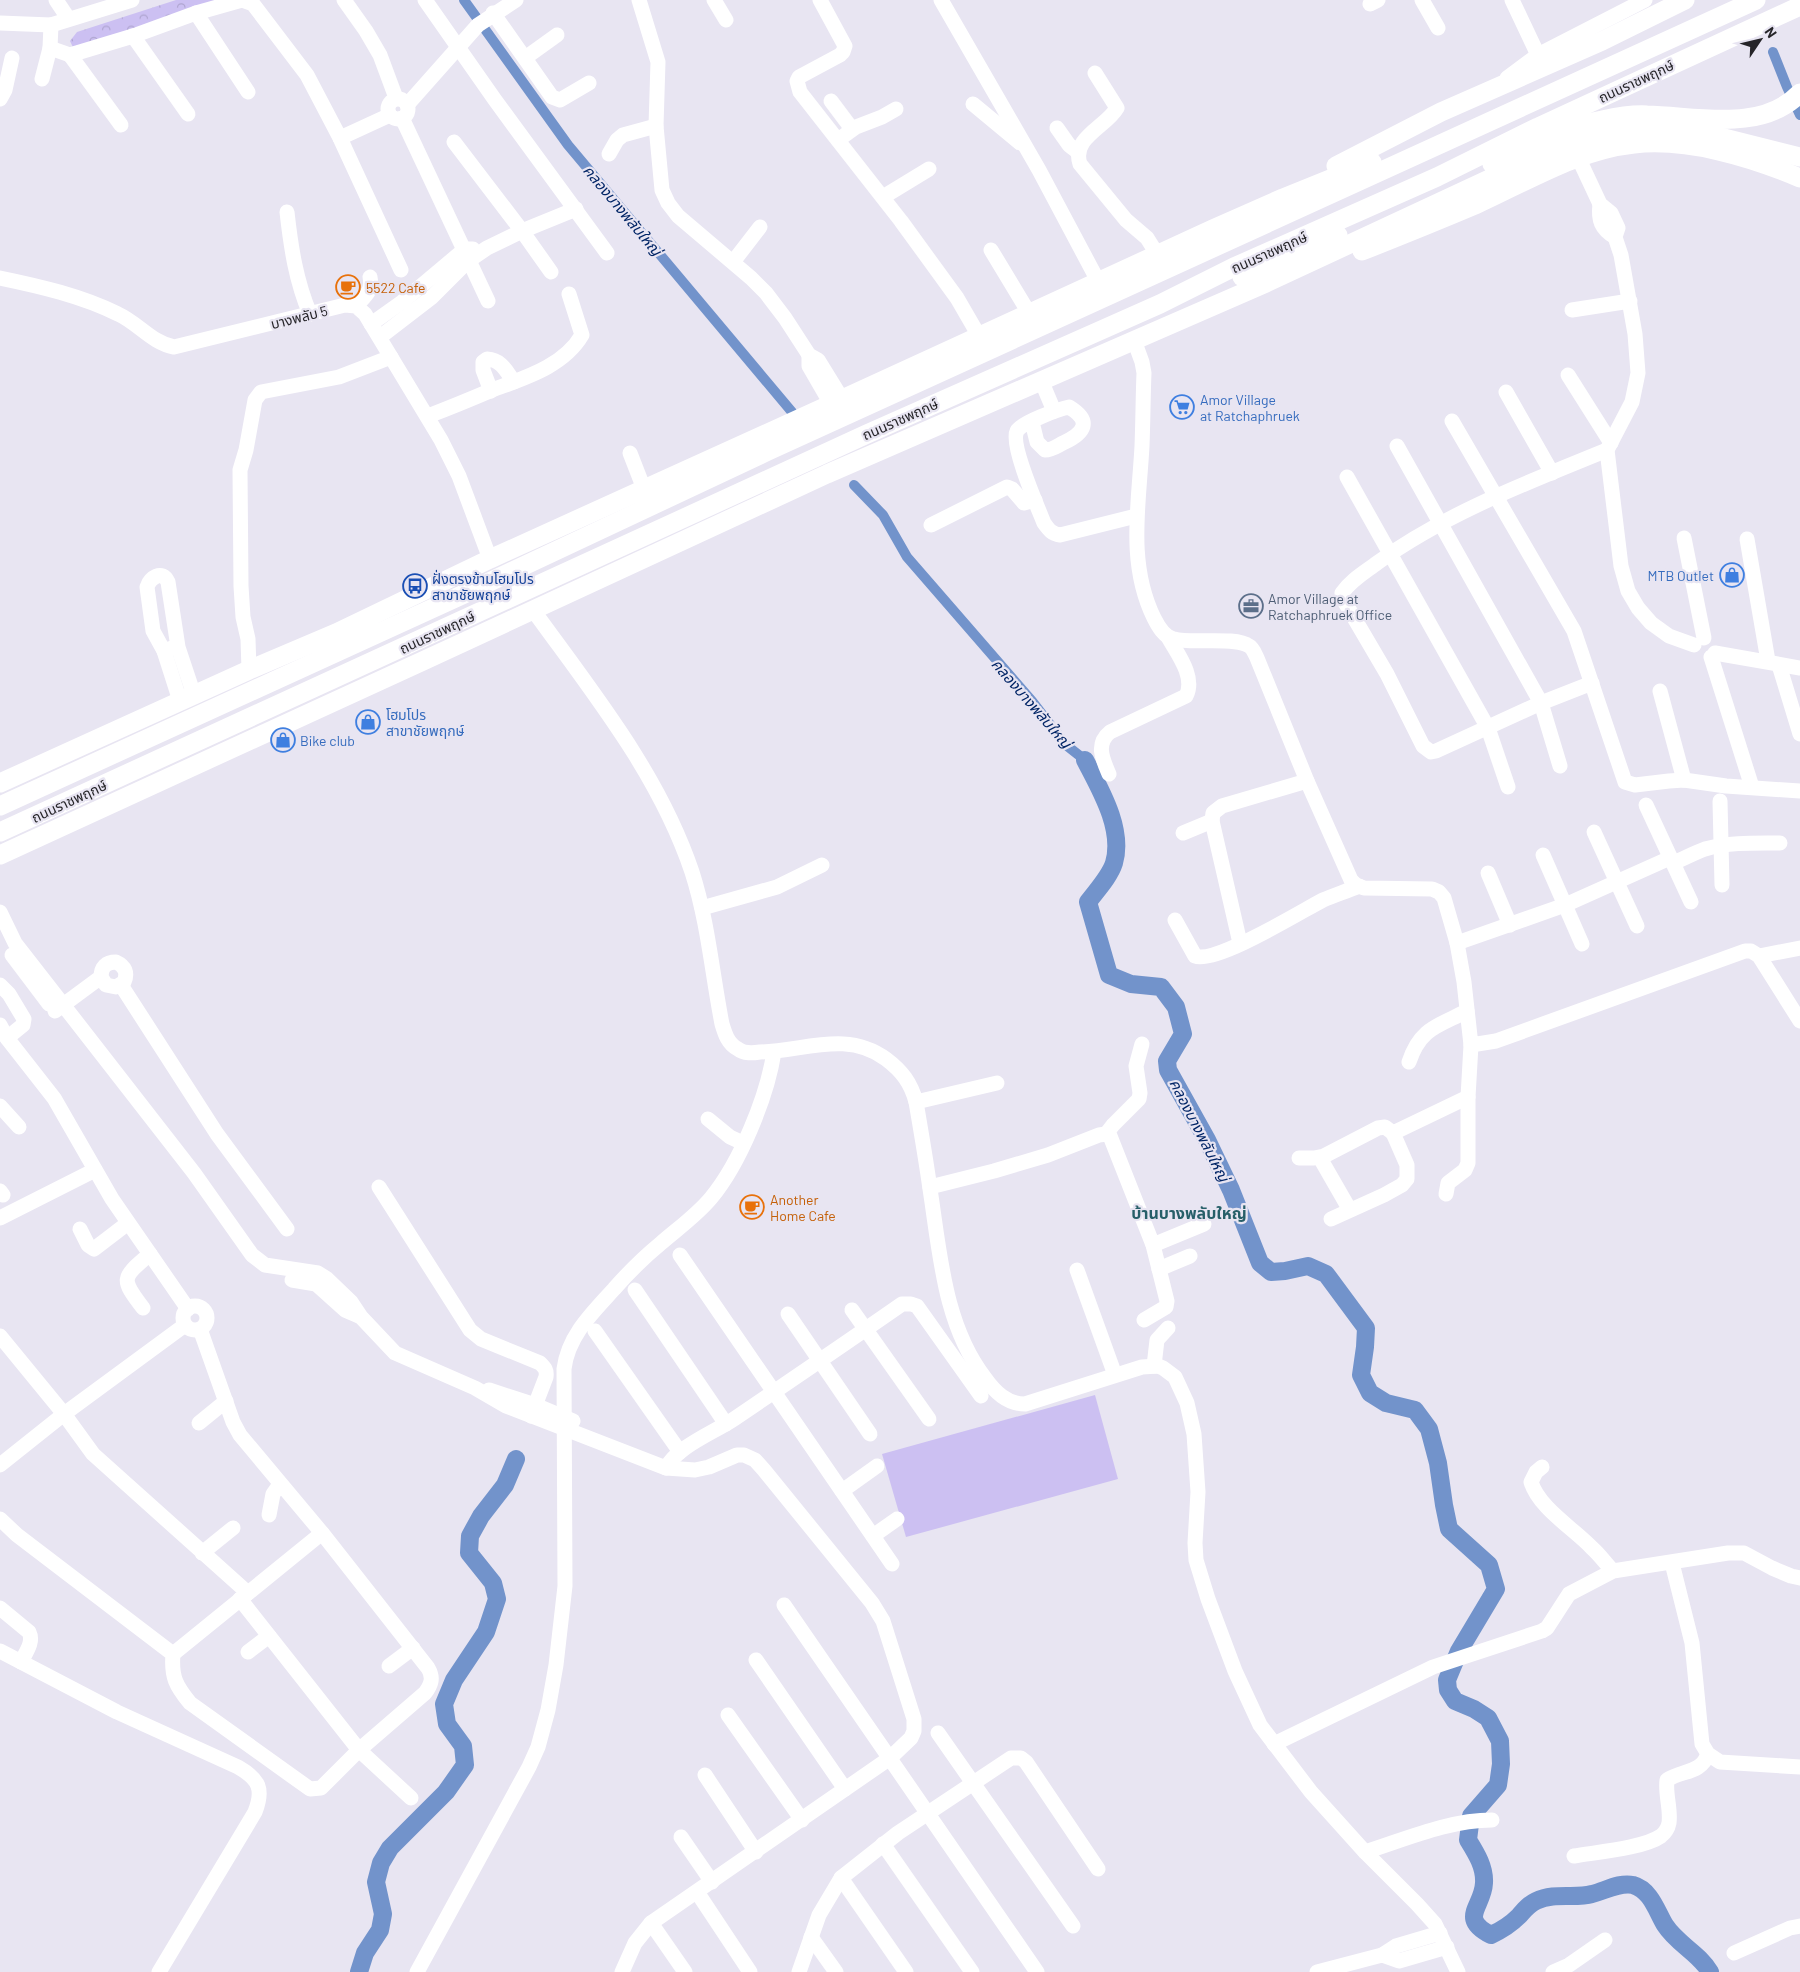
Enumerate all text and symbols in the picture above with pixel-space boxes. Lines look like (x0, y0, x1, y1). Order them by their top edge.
north arrow (1735, 15, 1785, 65)
text: N (1761, 24, 1781, 41)
street label: ถนนราชพฤกษ์ (1596, 56, 1676, 106)
water label: คลองบางพลับใหญ่ (580, 161, 667, 260)
street label: ถนนราชพฤกษ์ (1228, 228, 1310, 276)
cafe icon: 5522 Cafe (335, 274, 361, 300)
place label: 5522 Cafe (366, 279, 426, 296)
street label: บางพลับ 5 (269, 302, 329, 332)
place label: Amor Village at Ratchaphruek (1200, 391, 1300, 424)
supermarket icon: Amor Village at Ratchaphruek (1169, 394, 1195, 420)
street label: ถนนราชพฤกษ์ (859, 395, 941, 443)
shop icon: MTB Outlet (1719, 562, 1745, 588)
place label: MTB Outlet (1647, 567, 1714, 584)
place label: ฝั่งตรงข้ามโฮมโปร สาขาชัยพฤกษ์ (432, 569, 534, 603)
bus stop icon: ฝั่งตรงข้ามโฮมโปร สาขาชัยพฤกษ์ (402, 573, 428, 599)
place label: Amor Village at Ratchaphruek Office (1268, 590, 1392, 623)
office icon: Amor Village at Ratchaphruek Office (1238, 593, 1264, 619)
street label: ถนนราชพฤกษ์ (397, 607, 477, 657)
water label: คลองบางพลับใหญ่ (988, 655, 1077, 753)
place label: โฮมโปร สาขาชัยพฤกษ์ (386, 706, 465, 739)
shop icon: โฮมโปร สาขาชัยพฤกษ์ (355, 709, 381, 735)
shop icon: Bike club (270, 727, 296, 753)
place label: Bike club (300, 732, 355, 749)
street label: ถนนราชพฤกษ์ (29, 776, 109, 826)
water label: คลองบางพลับใหญ่ (1166, 1076, 1234, 1186)
place label: Another Home Cafe (770, 1191, 836, 1224)
cafe icon: Another Home Cafe (739, 1194, 765, 1220)
district label: บ้านบางพลับใหญ่ (1131, 1203, 1247, 1222)

